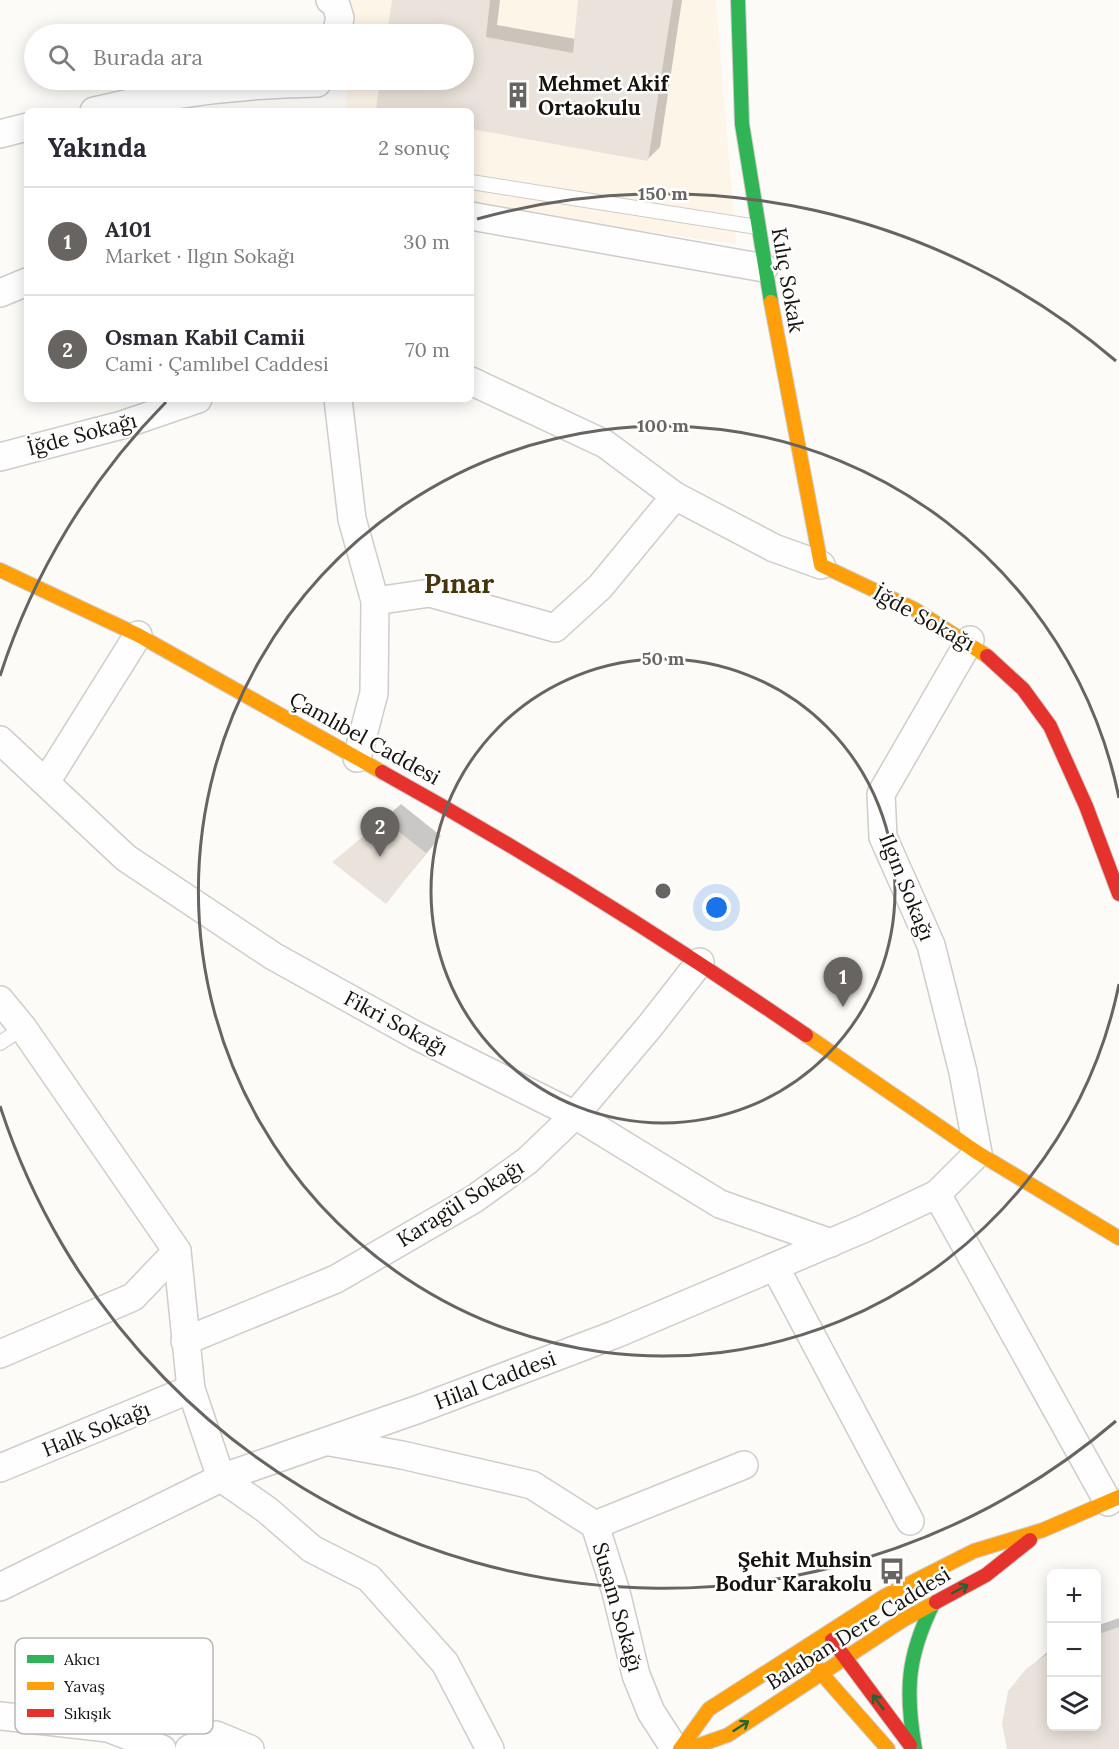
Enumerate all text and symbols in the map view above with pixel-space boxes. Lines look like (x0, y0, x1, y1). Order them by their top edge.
search box (24, 24, 474, 90)
icon: search (45, 41, 78, 74)
text: Burada ara (93, 43, 203, 71)
place label: Mehmet Akif Ortaokulu (538, 70, 669, 121)
building icon: Mehmet Akif Ortaokulu (503, 80, 533, 110)
text: Yakında (48, 131, 147, 164)
text: 2 sonuç (378, 135, 450, 160)
text: 150 m (638, 182, 688, 205)
text: A101 (105, 215, 152, 243)
street label: Kılıç Sokak (765, 225, 811, 335)
text: 1 (63, 229, 72, 254)
text: 30 m (403, 229, 450, 254)
text: Market · Ilgın Sokağı (105, 243, 295, 268)
text: Osman Kabil Camii (105, 323, 305, 351)
text: 2 (62, 337, 73, 362)
text: 70 m (405, 337, 450, 362)
text: Cami · Çamlıbel Caddesi (105, 351, 329, 376)
street label: İğde Sokağı (24, 406, 140, 462)
text: 100 m (637, 414, 689, 437)
district label: Pınar (424, 566, 494, 600)
street label: İğde Sokağı (868, 579, 980, 657)
text: 50 m (642, 647, 685, 670)
street label: Çamlıbel Caddesi (285, 685, 445, 791)
pin: 2 (360, 808, 400, 857)
street label: Ilgın Sokağı (873, 829, 941, 945)
centre of rings (653, 881, 673, 901)
your location (702, 893, 731, 922)
pin: 1 (824, 958, 862, 1007)
street label: Fikri Sokağı (340, 984, 453, 1062)
street label: Karagül Sokağı (392, 1153, 529, 1253)
street label: Hilal Caddesi (431, 1344, 560, 1415)
street label: Halk Sokağı (38, 1395, 154, 1463)
street label: Susam Sokağı (587, 1539, 649, 1675)
place label: Şehit Muhsin Bodur Karakolu (715, 1546, 872, 1597)
bus stop icon: Şehit Muhsin Bodur Karakolu (877, 1556, 907, 1586)
street label: Balaban Dere Caddesi (761, 1560, 955, 1696)
map controls (1047, 1569, 1101, 1731)
button: + (1047, 1569, 1101, 1623)
one-way arrow (950, 1583, 968, 1594)
button: − (1047, 1623, 1101, 1677)
legend (15, 1638, 213, 1734)
text: Akıcı (63, 1649, 100, 1669)
text: Yavaş (63, 1676, 105, 1696)
button: layers (1047, 1677, 1101, 1731)
one-way arrow (871, 1695, 884, 1711)
text: Sıkışık (64, 1703, 111, 1723)
one-way arrow (732, 1720, 749, 1732)

